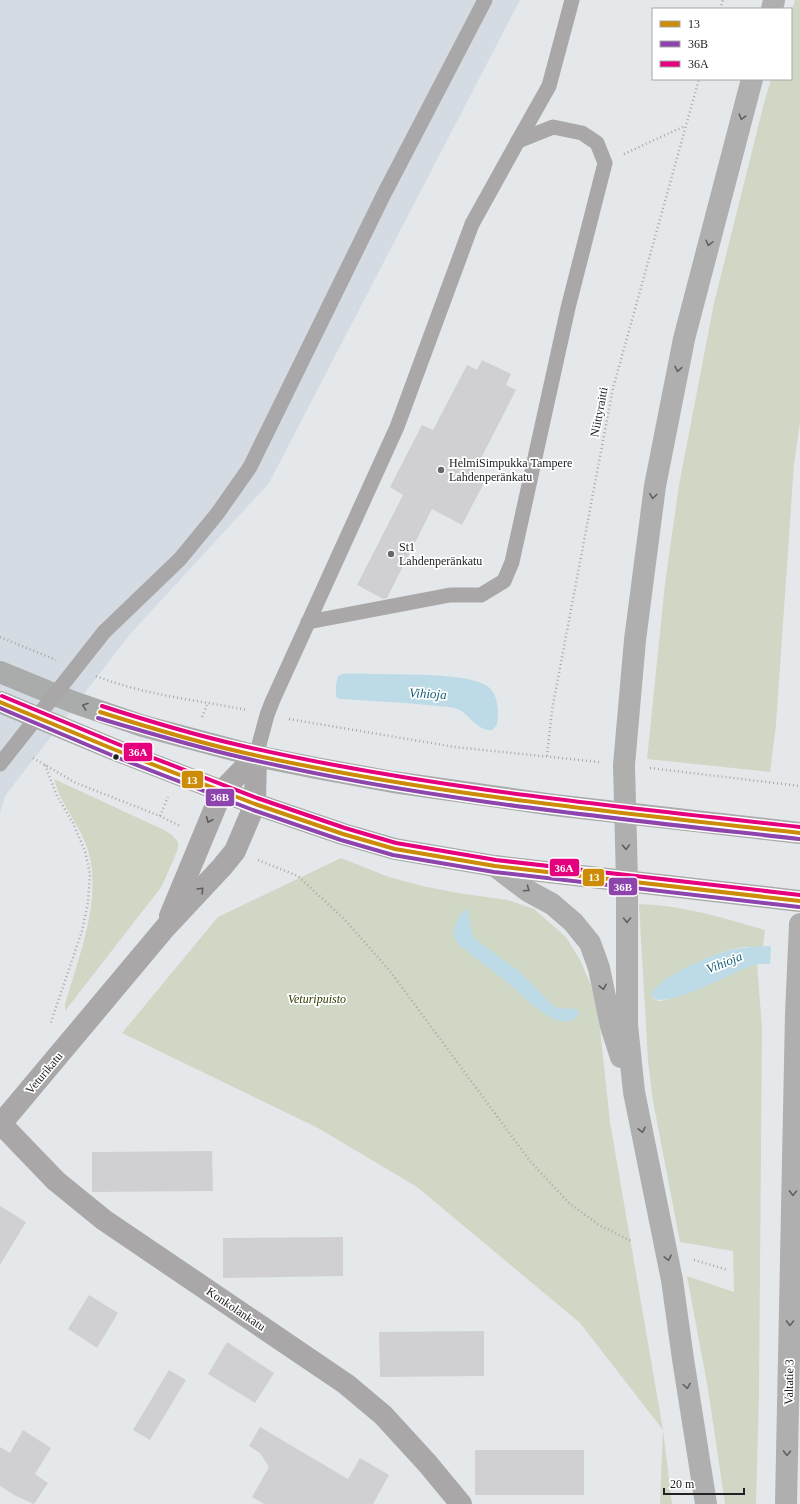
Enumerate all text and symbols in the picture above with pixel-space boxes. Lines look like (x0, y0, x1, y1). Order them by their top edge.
legend (652, 8, 792, 80)
text: 13 (688, 17, 700, 31)
text: 36B (688, 37, 708, 51)
text: 36A (688, 57, 709, 71)
one-way arrow (738, 113, 747, 120)
one-way arrow (706, 239, 714, 246)
one-way arrow (675, 366, 683, 372)
street label: Niittyraitti (587, 385, 611, 438)
place label: HelmiSimpukka Tampere Lahdenperänkatu (449, 456, 572, 484)
marker: HelmiSimpukka Tampere Lahdenperänkatu (436, 465, 446, 475)
one-way arrow (649, 493, 658, 499)
place label: St1 Lahdenperänkatu (399, 540, 482, 568)
marker: St1 Lahdenperänkatu (386, 549, 396, 559)
water label: Vihioja (409, 685, 447, 702)
one-way arrow (81, 702, 88, 711)
line badge: 36A (123, 742, 153, 762)
text: 36A (129, 746, 148, 758)
unlabelled marker (111, 752, 121, 762)
line badge: 13 (181, 770, 204, 789)
text: 13 (187, 774, 198, 786)
line badge: 36B (205, 788, 235, 807)
text: 36B (211, 791, 230, 803)
one-way arrow (206, 816, 214, 823)
one-way arrow (622, 844, 630, 850)
line badge: 36A (549, 858, 580, 877)
text: 36A (555, 862, 574, 874)
line badge: 13 (582, 868, 605, 887)
text: 13 (589, 871, 600, 883)
line badge: 36B (608, 877, 638, 896)
text: 36B (614, 881, 633, 893)
one-way arrow (522, 884, 529, 891)
one-way arrow (196, 887, 204, 895)
one-way arrow (623, 917, 631, 923)
water label: Vihioja (704, 948, 745, 976)
one-way arrow (598, 984, 606, 990)
park label: Veturipuisto (288, 992, 346, 1006)
street label: Veturikatu (23, 1049, 65, 1097)
one-way arrow (637, 1127, 645, 1134)
one-way arrow (788, 1190, 797, 1196)
one-way arrow (663, 1255, 671, 1261)
street label: Konkolankatu (204, 1284, 268, 1334)
one-way arrow (786, 1320, 794, 1326)
street label: Valtatie 3 (782, 1359, 796, 1405)
one-way arrow (682, 1383, 691, 1389)
one-way arrow (783, 1450, 791, 1456)
scale bar (664, 1470, 744, 1496)
text: 20 m (670, 1477, 695, 1491)

